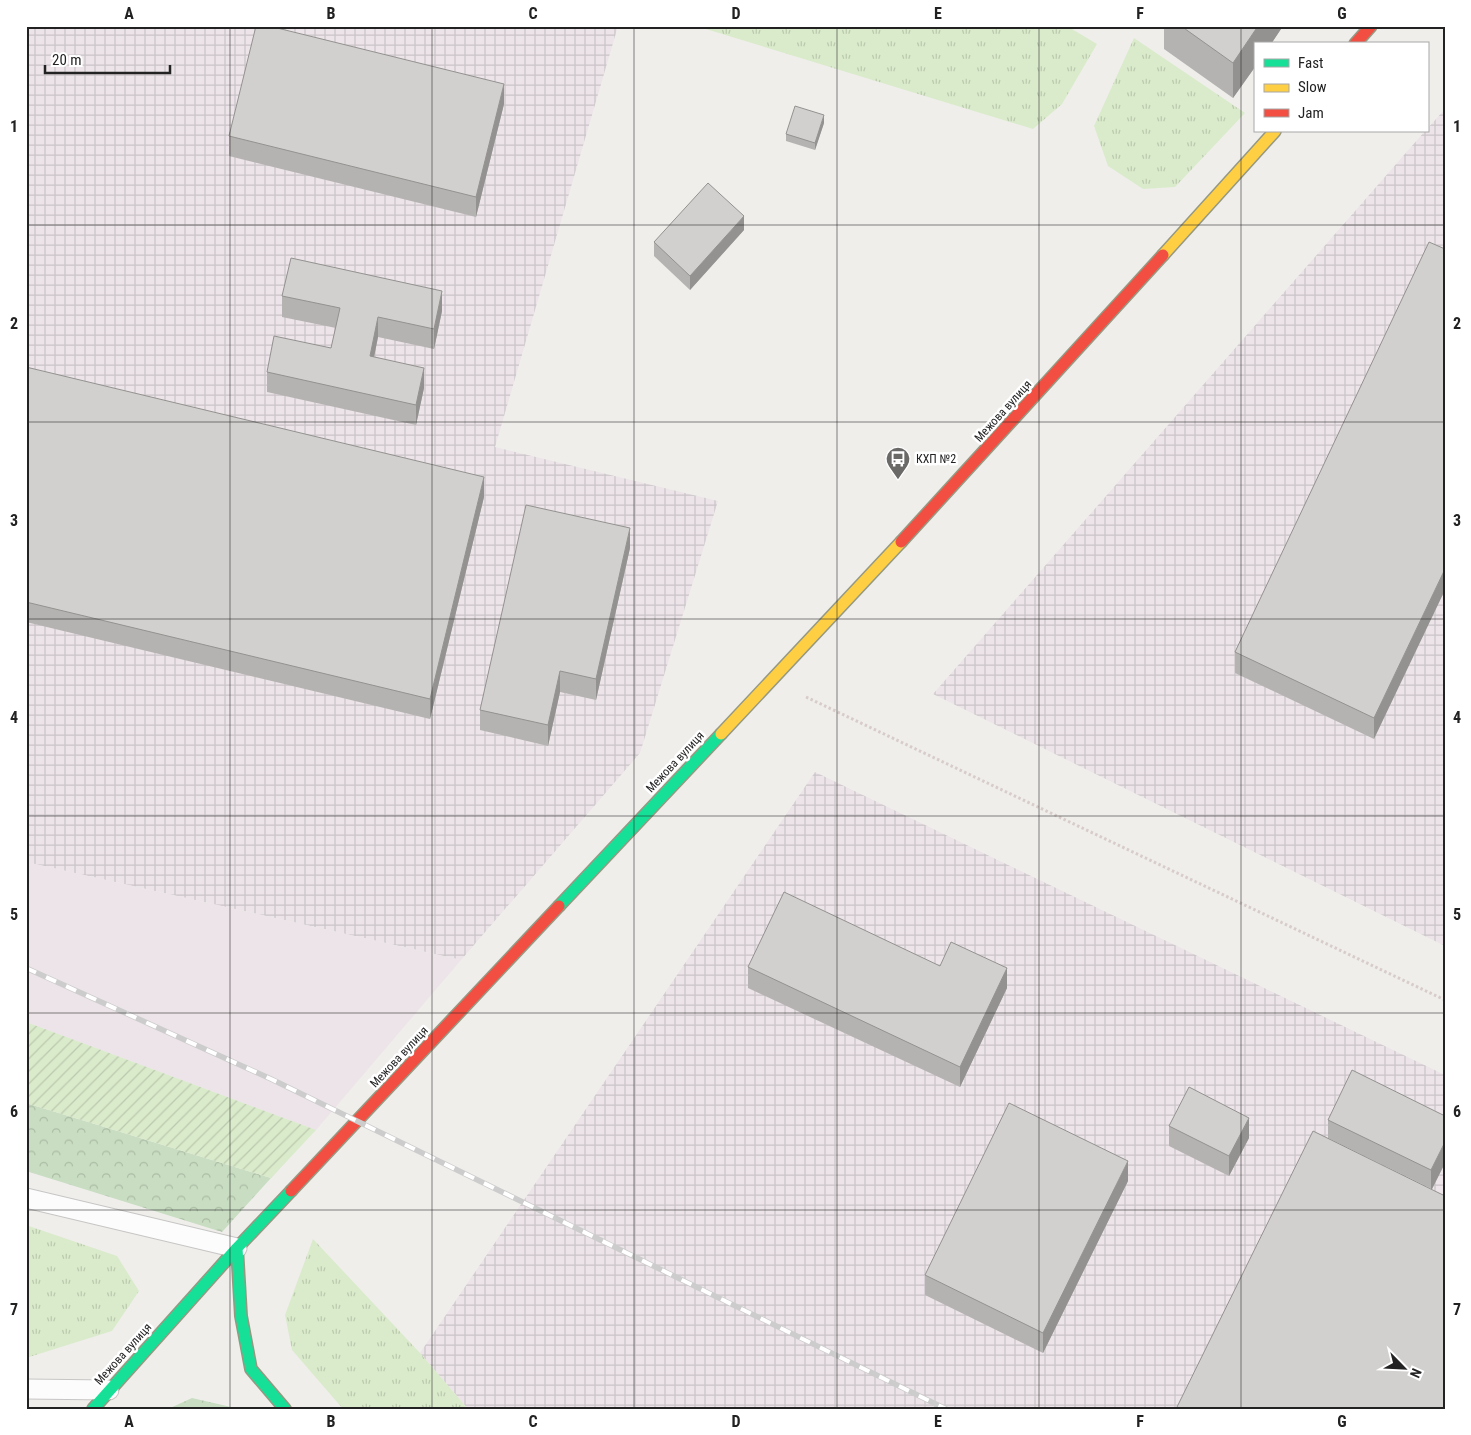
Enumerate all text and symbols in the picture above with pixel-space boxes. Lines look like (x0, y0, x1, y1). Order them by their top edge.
text: A (124, 4, 134, 23)
text: B (327, 4, 336, 23)
text: C (528, 4, 538, 23)
text: D (731, 4, 741, 23)
text: E (934, 4, 942, 23)
text: F (1136, 4, 1144, 23)
text: G (1337, 4, 1347, 23)
scale bar (45, 42, 170, 74)
legend (1254, 42, 1428, 132)
text: 20 m (52, 51, 82, 69)
text: Fast (1298, 54, 1323, 72)
text: Slow (1298, 78, 1327, 96)
text: Jam (1298, 104, 1324, 122)
text: 1 (10, 117, 18, 136)
text: 1 (1453, 117, 1461, 136)
text: 2 (10, 314, 18, 333)
text: 2 (1453, 314, 1461, 333)
street label: Межова вулиця (972, 377, 1034, 445)
bus stop icon: КХП №2 (885, 446, 911, 480)
place label: КХП №2 (916, 452, 956, 466)
text: 3 (10, 511, 18, 530)
text: 3 (1453, 511, 1461, 530)
text: 4 (10, 708, 18, 727)
text: 4 (1453, 708, 1461, 727)
street label: Межова вулиця (643, 729, 707, 795)
text: 5 (10, 905, 18, 924)
text: 5 (1453, 905, 1461, 924)
street label: Межова вулиця (367, 1024, 431, 1090)
text: 6 (10, 1102, 18, 1121)
text: 6 (1453, 1102, 1461, 1121)
text: 7 (10, 1300, 18, 1319)
text: 7 (1453, 1300, 1461, 1319)
street label: Межова вулиця (92, 1320, 154, 1388)
north arrow (1378, 1342, 1428, 1392)
text: N (1407, 1366, 1425, 1380)
text: A (124, 1412, 134, 1431)
text: B (327, 1412, 336, 1431)
text: C (528, 1412, 538, 1431)
text: D (731, 1412, 741, 1431)
text: E (934, 1412, 942, 1431)
text: F (1136, 1412, 1144, 1431)
text: G (1337, 1412, 1347, 1431)

